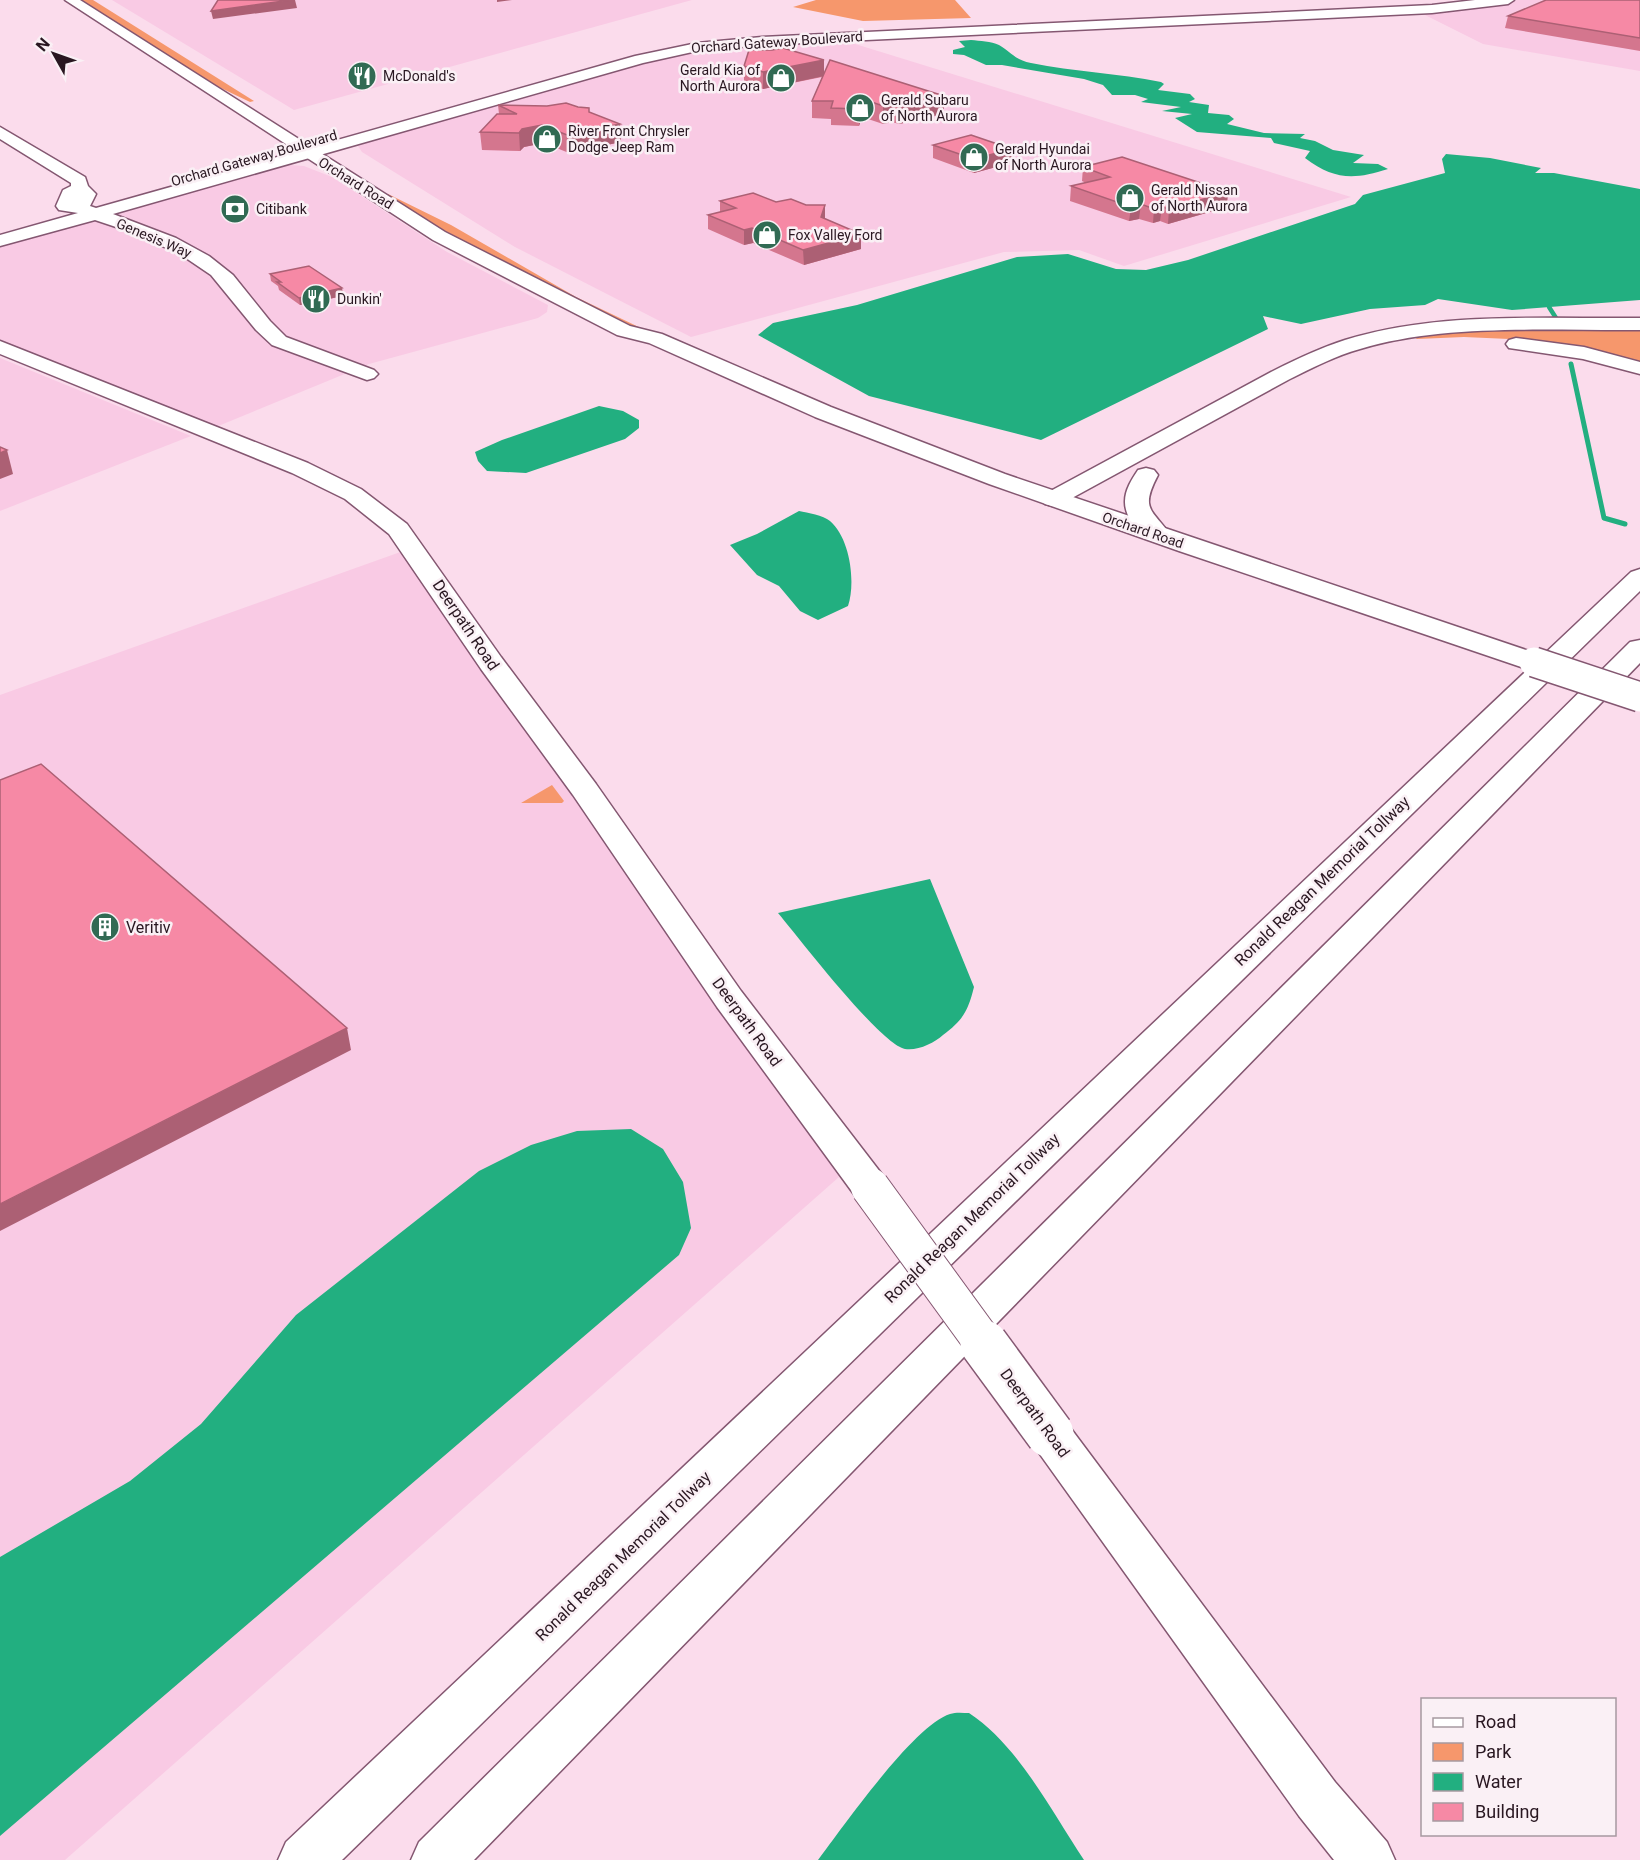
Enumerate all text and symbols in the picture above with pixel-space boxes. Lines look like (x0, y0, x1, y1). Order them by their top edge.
north arrow (24, 24, 84, 84)
street label: Orchard Gateway Boulevard (691, 28, 863, 56)
text: N (32, 34, 54, 55)
restaurant icon: McDonald's (346, 60, 378, 92)
place label: Gerald Kia of North Aurora (680, 62, 760, 94)
shop icon: Gerald Kia of North Aurora (765, 62, 797, 94)
place label: McDonald's (383, 68, 456, 84)
shop icon: Gerald Subaru of North Aurora (844, 92, 876, 124)
place label: Gerald Subaru of North Aurora (881, 92, 978, 124)
shop icon: River Front Chrysler Dodge Jeep Ram (531, 123, 563, 155)
place label: River Front Chrysler Dodge Jeep Ram (568, 123, 690, 155)
street label: Orchard Gateway Boulevard (169, 127, 339, 189)
shop icon: Gerald Hyundai of North Aurora (958, 141, 990, 173)
place label: Gerald Hyundai of North Aurora (995, 141, 1092, 173)
street label: Orchard Road (316, 154, 396, 212)
shop icon: Gerald Nissan of North Aurora (1114, 182, 1146, 214)
place label: Gerald Nissan of North Aurora (1151, 182, 1248, 214)
bank icon: Citibank (219, 193, 251, 225)
place label: Citibank (256, 201, 308, 217)
street label: Genesis Way (114, 215, 194, 261)
shop icon: Fox Valley Ford (751, 219, 783, 251)
place label: Fox Valley Ford (788, 227, 882, 243)
restaurant icon: Dunkin' (300, 283, 332, 315)
place label: Dunkin' (337, 291, 382, 307)
street label: Orchard Road (1100, 509, 1186, 551)
street label: Deerpath Road (429, 576, 503, 674)
street label: Ronald Reagan Memorial Tollway (1231, 792, 1414, 970)
building icon: Veritiv (89, 911, 121, 943)
place label: Veritiv (126, 918, 171, 937)
street label: Deerpath Road (708, 974, 786, 1070)
street label: Ronald Reagan Memorial Tollway (881, 1129, 1064, 1307)
street label: Deerpath Road (996, 1365, 1074, 1461)
street label: Ronald Reagan Memorial Tollway (532, 1467, 715, 1645)
legend (1421, 1698, 1616, 1836)
text: Road (1475, 1711, 1516, 1732)
text: Park (1475, 1741, 1512, 1762)
text: Water (1475, 1771, 1522, 1792)
text: Building (1475, 1801, 1539, 1822)

